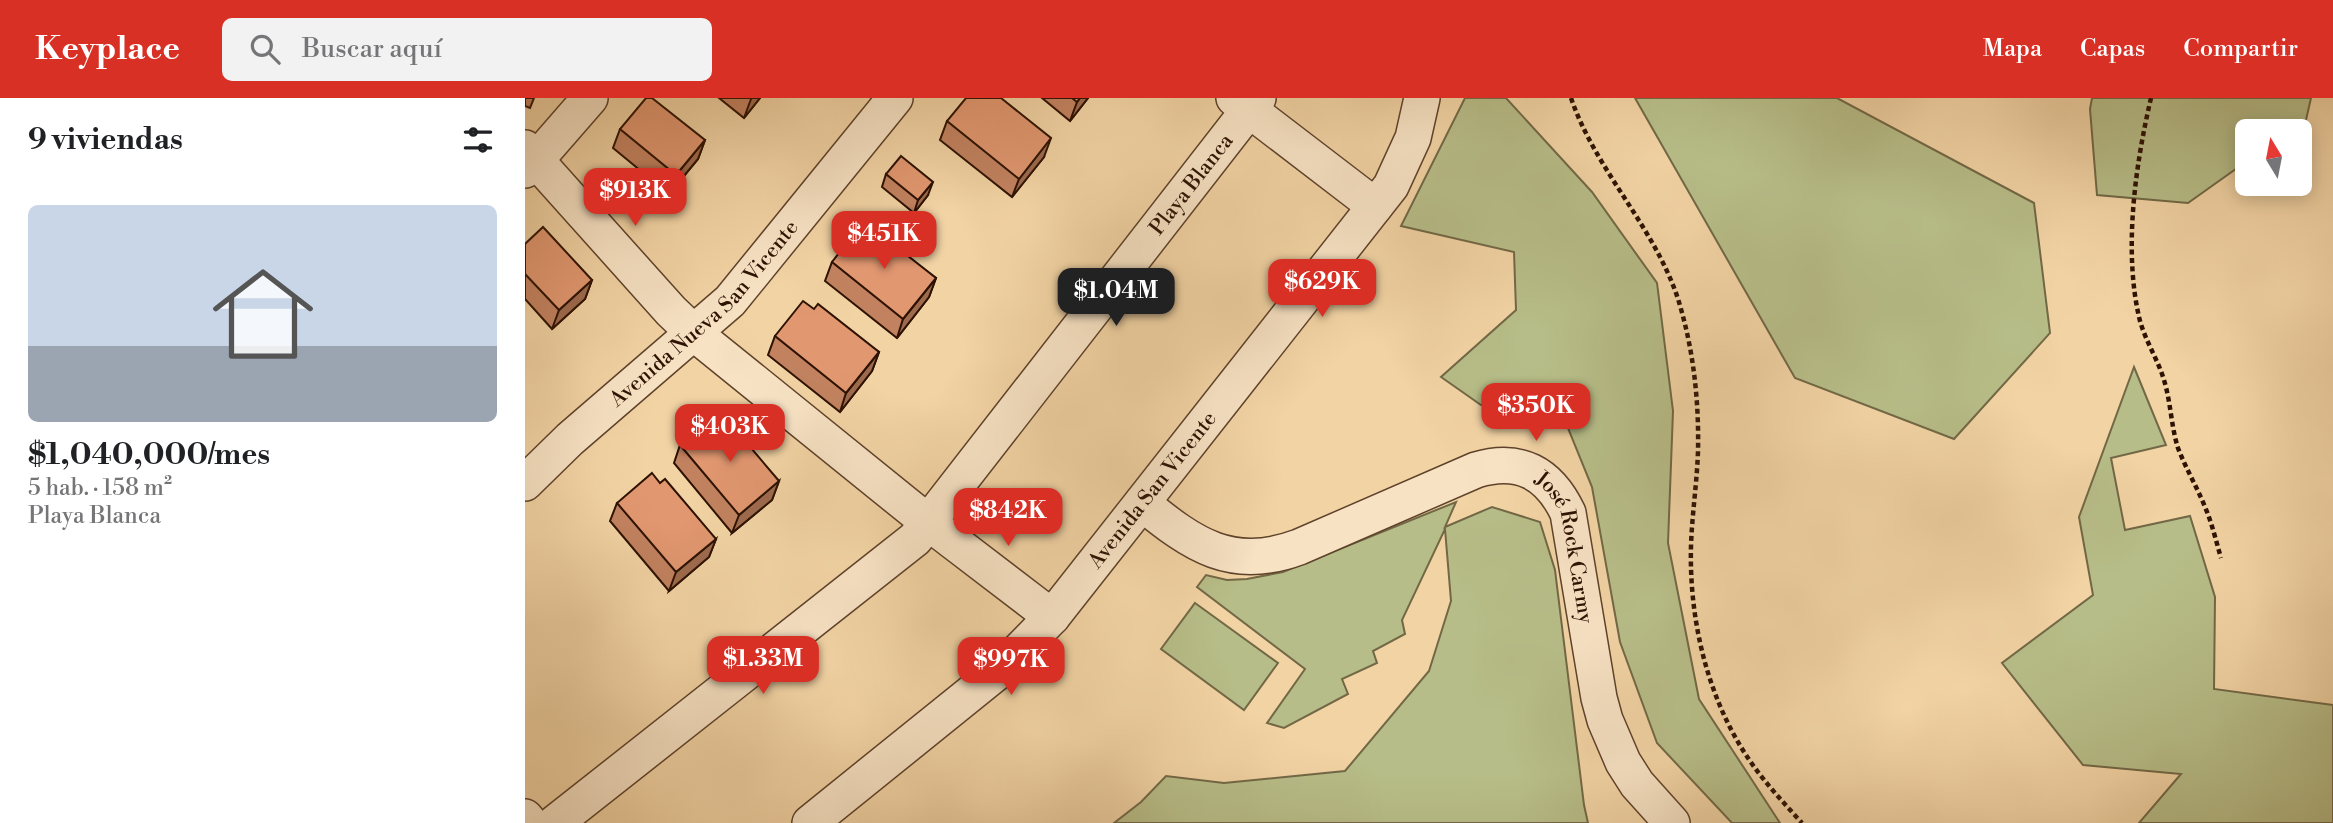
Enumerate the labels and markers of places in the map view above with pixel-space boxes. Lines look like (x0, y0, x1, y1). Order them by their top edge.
pin: $913K (586, 169, 684, 228)
pin: $451K (835, 212, 933, 271)
pin: $629K (1273, 260, 1371, 319)
pin: $1.04M (1059, 268, 1173, 328)
pin: $350K (1487, 384, 1585, 443)
pin: $403K (681, 404, 779, 464)
pin: $842K (959, 489, 1057, 548)
pin: $1.33M (706, 636, 820, 696)
pin: $997K (962, 638, 1060, 697)

